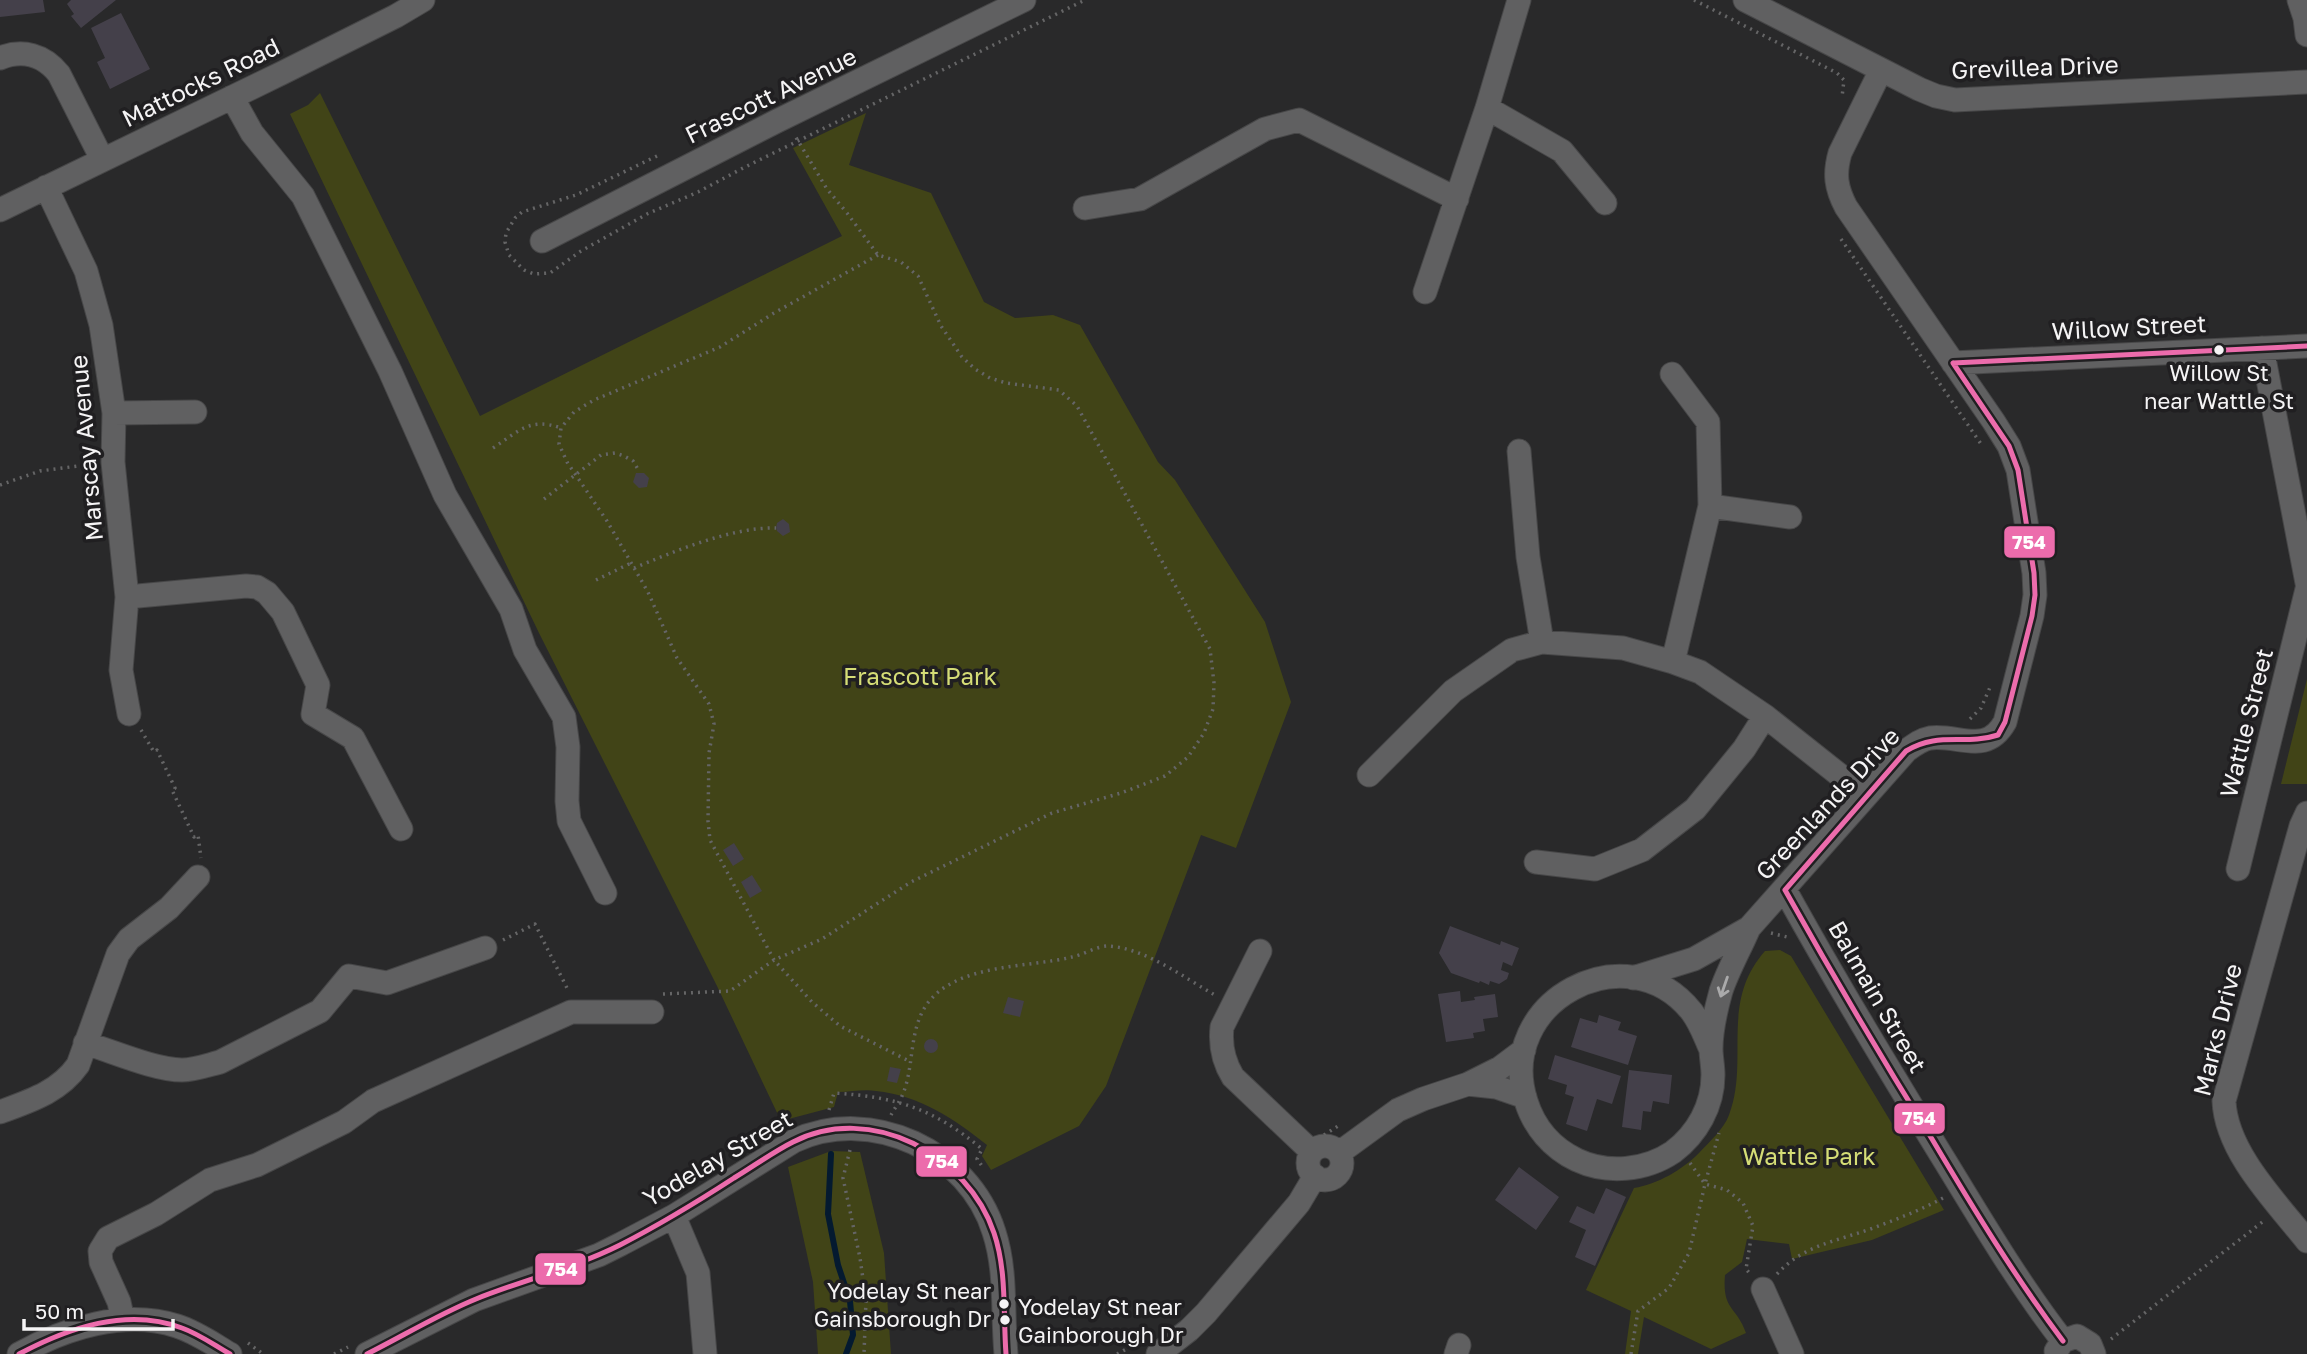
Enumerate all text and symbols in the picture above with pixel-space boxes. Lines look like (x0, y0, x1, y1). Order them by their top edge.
street label: Mattocks Road (117, 31, 284, 132)
street label: Frascott Avenue (680, 41, 861, 149)
street label: Grevillea Drive (1951, 49, 2119, 84)
street label: Willow Street (2051, 308, 2207, 345)
marker: Willow St near Wattle St (2212, 343, 2226, 357)
street label: Marscay Avenue (63, 354, 108, 542)
place label: Willow St near Wattle St (2144, 359, 2294, 414)
line badge: 754 (2003, 525, 2056, 559)
text: 754 (2012, 530, 2046, 553)
street label: Wattle Street (2213, 645, 2278, 800)
park label: Frascott Park (843, 661, 997, 690)
street label: Greenlands Drive (1749, 721, 1905, 885)
street label: Balmain Street (1823, 915, 1933, 1077)
street label: Marks Drive (2186, 960, 2247, 1099)
one-way arrow (1717, 976, 1729, 998)
line badge: 754 (1893, 1102, 1946, 1135)
street label: Yodelay Street (637, 1103, 797, 1212)
text: 754 (1902, 1106, 1936, 1129)
park label: Wattle Park (1742, 1141, 1876, 1170)
line badge: 754 (915, 1145, 968, 1178)
text: 754 (925, 1149, 959, 1172)
line badge: 754 (534, 1252, 587, 1286)
text: 754 (544, 1257, 578, 1280)
place label: Yodelay St near Gainsborough Dr (814, 1277, 991, 1332)
scale bar (24, 1288, 173, 1332)
place label: Yodelay St near Gainborough Dr (1018, 1293, 1184, 1348)
marker: Yodelay St near Gainsborough Dr (997, 1297, 1011, 1311)
text: 50 m (35, 1298, 84, 1324)
marker: Yodelay St near Gainborough Dr (998, 1313, 1012, 1327)

